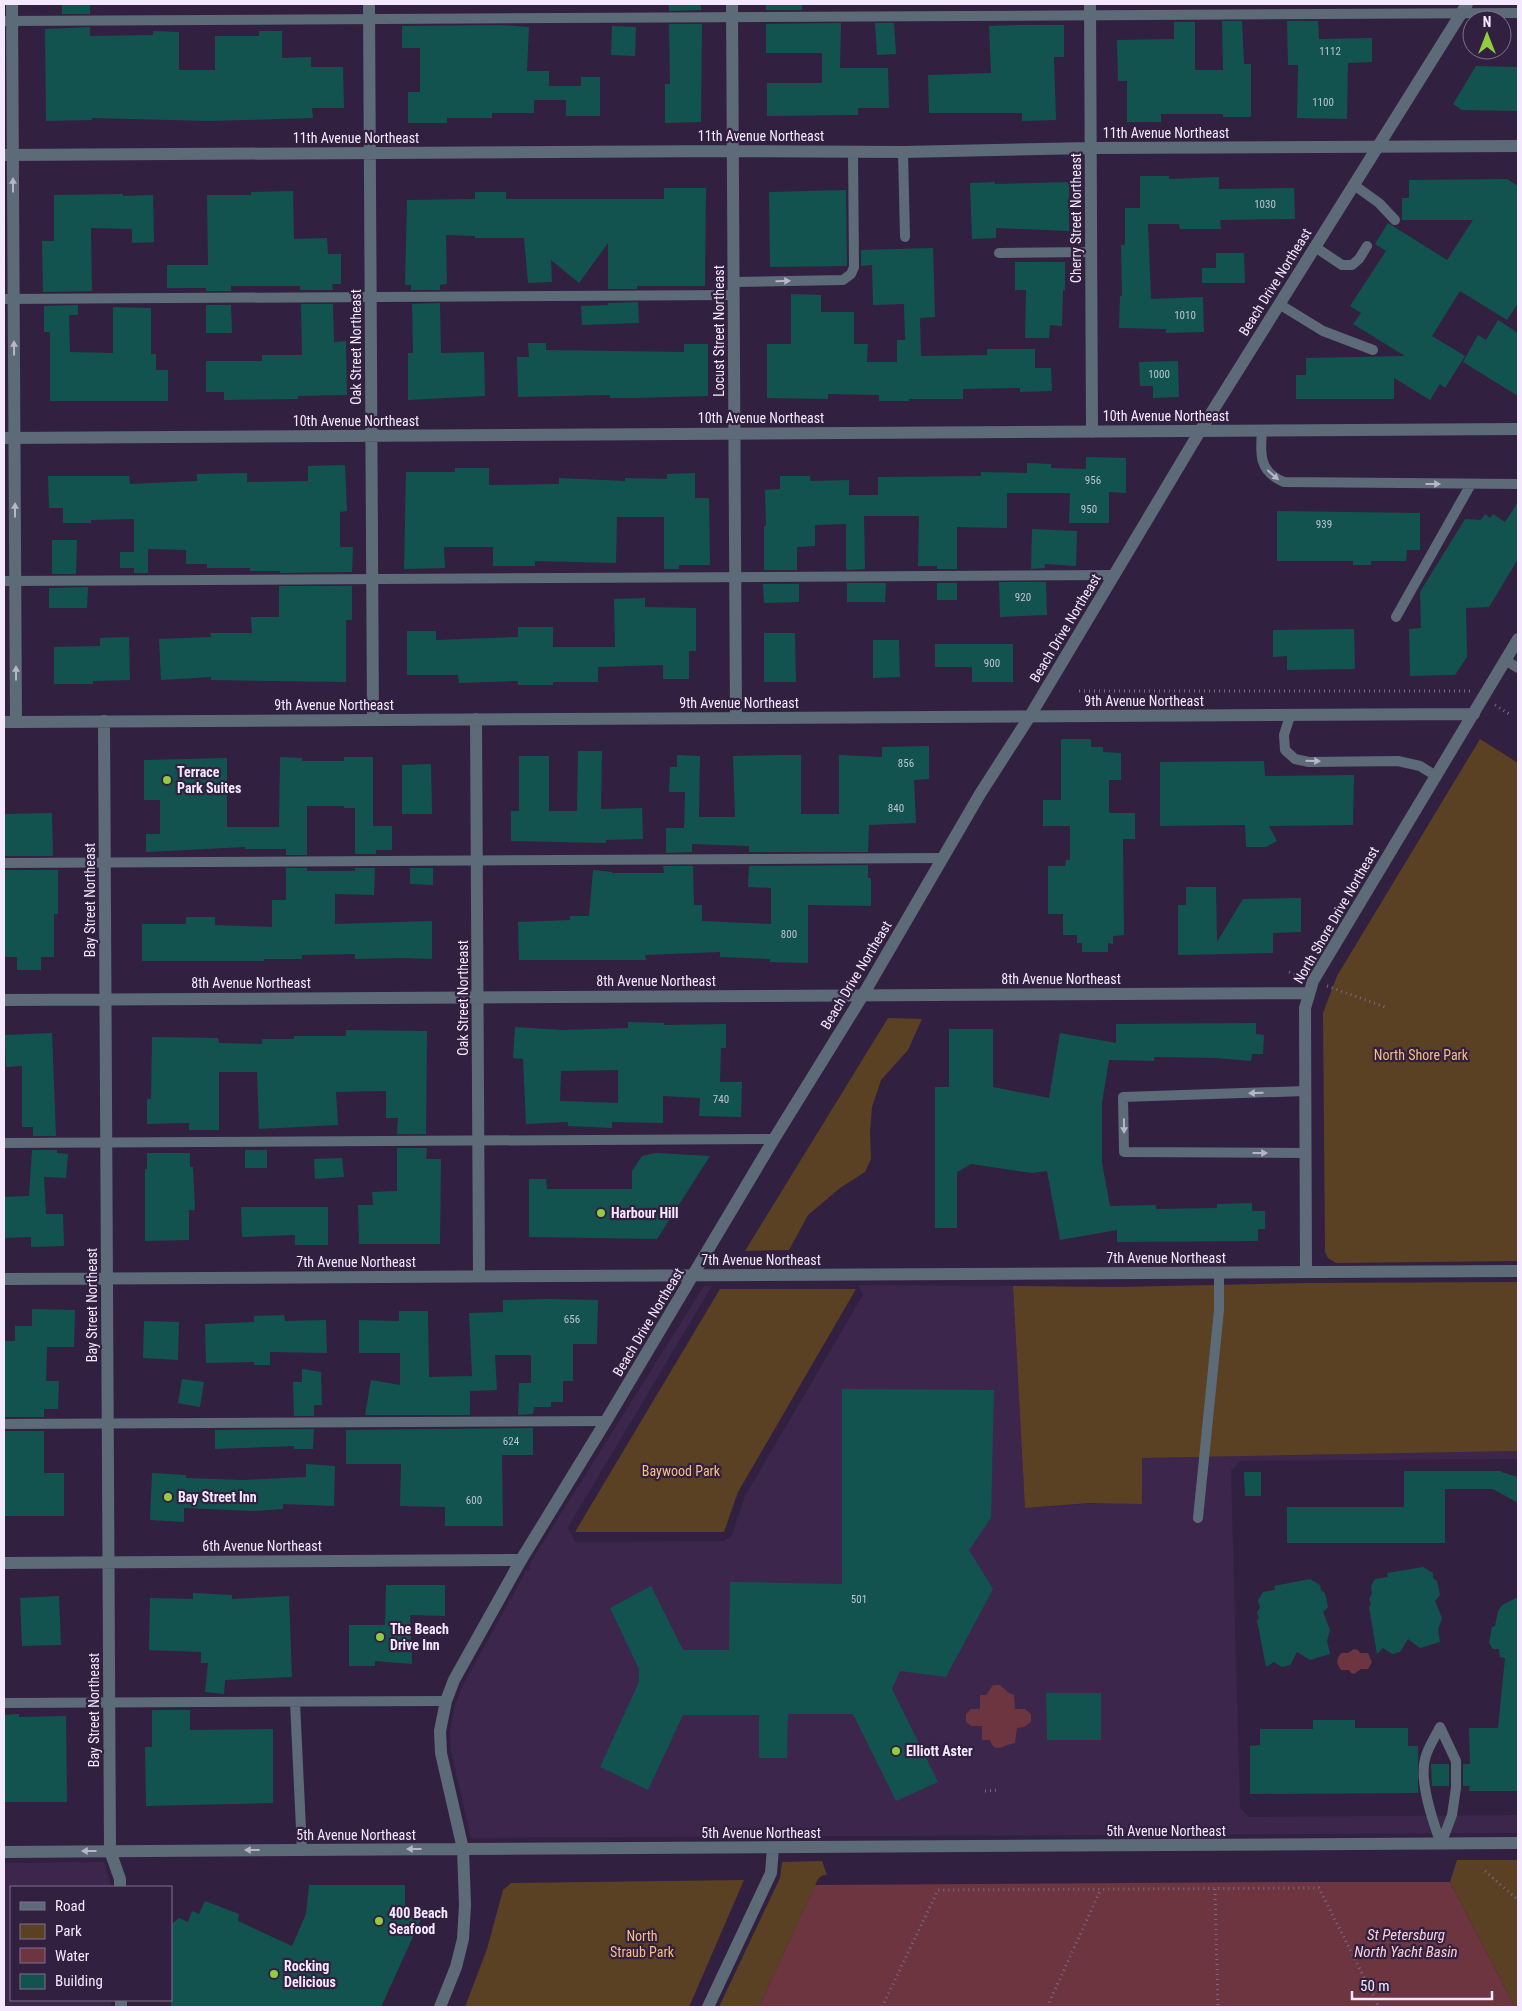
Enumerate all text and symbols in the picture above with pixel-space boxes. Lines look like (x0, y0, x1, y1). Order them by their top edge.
north arrow (1462, 10, 1512, 60)
text: N (1483, 14, 1491, 30)
house number: 1112 (1319, 45, 1341, 58)
house number: 1100 (1312, 96, 1334, 109)
street label: 11th Avenue Northeast (1103, 125, 1229, 141)
street label: 11th Avenue Northeast (698, 128, 824, 144)
street label: 11th Avenue Northeast (293, 130, 419, 146)
street label: Cherry Street Northeast (1068, 153, 1084, 283)
one-way arrow (9, 177, 17, 193)
house number: 1030 (1254, 198, 1276, 211)
street label: Beach Drive Northeast (1235, 225, 1315, 339)
street label: Locust Street Northeast (711, 265, 727, 397)
one-way arrow (775, 277, 791, 285)
street label: Oak Street Northeast (348, 289, 364, 405)
house number: 1010 (1174, 309, 1196, 322)
one-way arrow (10, 340, 18, 356)
house number: 1000 (1148, 368, 1170, 381)
street label: 10th Avenue Northeast (1103, 408, 1229, 424)
street label: 10th Avenue Northeast (698, 410, 824, 426)
street label: 10th Avenue Northeast (293, 413, 419, 429)
one-way arrow (1267, 469, 1279, 481)
house number: 956 (1085, 474, 1101, 487)
one-way arrow (1425, 480, 1441, 488)
one-way arrow (11, 502, 19, 518)
house number: 950 (1081, 503, 1097, 516)
house number: 939 (1316, 518, 1332, 531)
street label: Beach Drive Northeast (1026, 571, 1104, 685)
house number: 920 (1015, 591, 1031, 604)
house number: 900 (984, 657, 1000, 670)
one-way arrow (12, 665, 20, 681)
street label: 9th Avenue Northeast (1084, 693, 1204, 709)
street label: 9th Avenue Northeast (679, 695, 799, 711)
street label: 9th Avenue Northeast (274, 697, 394, 713)
house number: 856 (898, 757, 914, 770)
one-way arrow (1305, 757, 1321, 765)
place label: Terrace Park Suites (177, 764, 241, 796)
marker: Terrace Park Suites (161, 774, 173, 786)
house number: 840 (888, 802, 904, 815)
street label: Bay Street Northeast (82, 843, 98, 957)
street label: North Shore Drive Northeast (1290, 844, 1382, 986)
street label: Beach Drive Northeast (817, 918, 895, 1032)
house number: 800 (781, 928, 797, 941)
street label: Oak Street Northeast (455, 940, 471, 1056)
street label: 8th Avenue Northeast (1001, 971, 1121, 987)
street label: 8th Avenue Northeast (596, 973, 716, 989)
street label: 8th Avenue Northeast (191, 975, 311, 991)
park label: North Shore Park (1374, 1047, 1469, 1063)
one-way arrow (1248, 1089, 1264, 1097)
house number: 740 (713, 1093, 729, 1106)
one-way arrow (1120, 1118, 1128, 1134)
one-way arrow (1253, 1149, 1269, 1157)
place label: Harbour Hill (611, 1205, 679, 1221)
marker: Harbour Hill (595, 1207, 607, 1219)
street label: Bay Street Northeast (84, 1248, 100, 1362)
street label: 7th Avenue Northeast (1106, 1250, 1226, 1266)
street label: 7th Avenue Northeast (701, 1252, 821, 1268)
street label: 7th Avenue Northeast (296, 1254, 416, 1270)
street label: Beach Drive Northeast (609, 1265, 687, 1379)
house number: 656 (564, 1313, 580, 1326)
house number: 624 (503, 1435, 520, 1448)
park label: Baywood Park (642, 1463, 721, 1479)
place label: Bay Street Inn (178, 1489, 257, 1505)
marker: Bay Street Inn (162, 1491, 174, 1503)
house number: 600 (466, 1494, 482, 1507)
street label: 6th Avenue Northeast (202, 1538, 322, 1554)
house number: 501 (851, 1593, 867, 1606)
place label: The Beach Drive Inn (390, 1621, 449, 1653)
marker: The Beach Drive Inn (374, 1631, 386, 1643)
street label: Bay Street Northeast (86, 1653, 102, 1767)
place label: Elliott Aster (906, 1743, 973, 1759)
marker: Elliott Aster (890, 1745, 902, 1757)
street label: 5th Avenue Northeast (1106, 1823, 1226, 1839)
street label: 5th Avenue Northeast (701, 1825, 821, 1841)
street label: 5th Avenue Northeast (296, 1827, 416, 1843)
one-way arrow (406, 1845, 422, 1853)
one-way arrow (243, 1846, 259, 1854)
one-way arrow (81, 1847, 97, 1855)
legend (10, 1886, 172, 2001)
text: Road (55, 1897, 85, 1915)
place label: 400 Beach Seafood (389, 1905, 448, 1937)
marker: 400 Beach Seafood (373, 1915, 385, 1927)
text: Park (55, 1922, 82, 1940)
water label: St Petersburg North Yacht Basin (1354, 1926, 1458, 1961)
park label: North Straub Park (610, 1928, 675, 1960)
text: Water (55, 1947, 90, 1965)
place label: Rocking Delicious (284, 1958, 336, 1990)
marker: Rocking Delicious (268, 1968, 280, 1980)
scale bar (1352, 1968, 1492, 2000)
text: Building (55, 1972, 103, 1990)
text: 50 m (1360, 1977, 1390, 1995)

